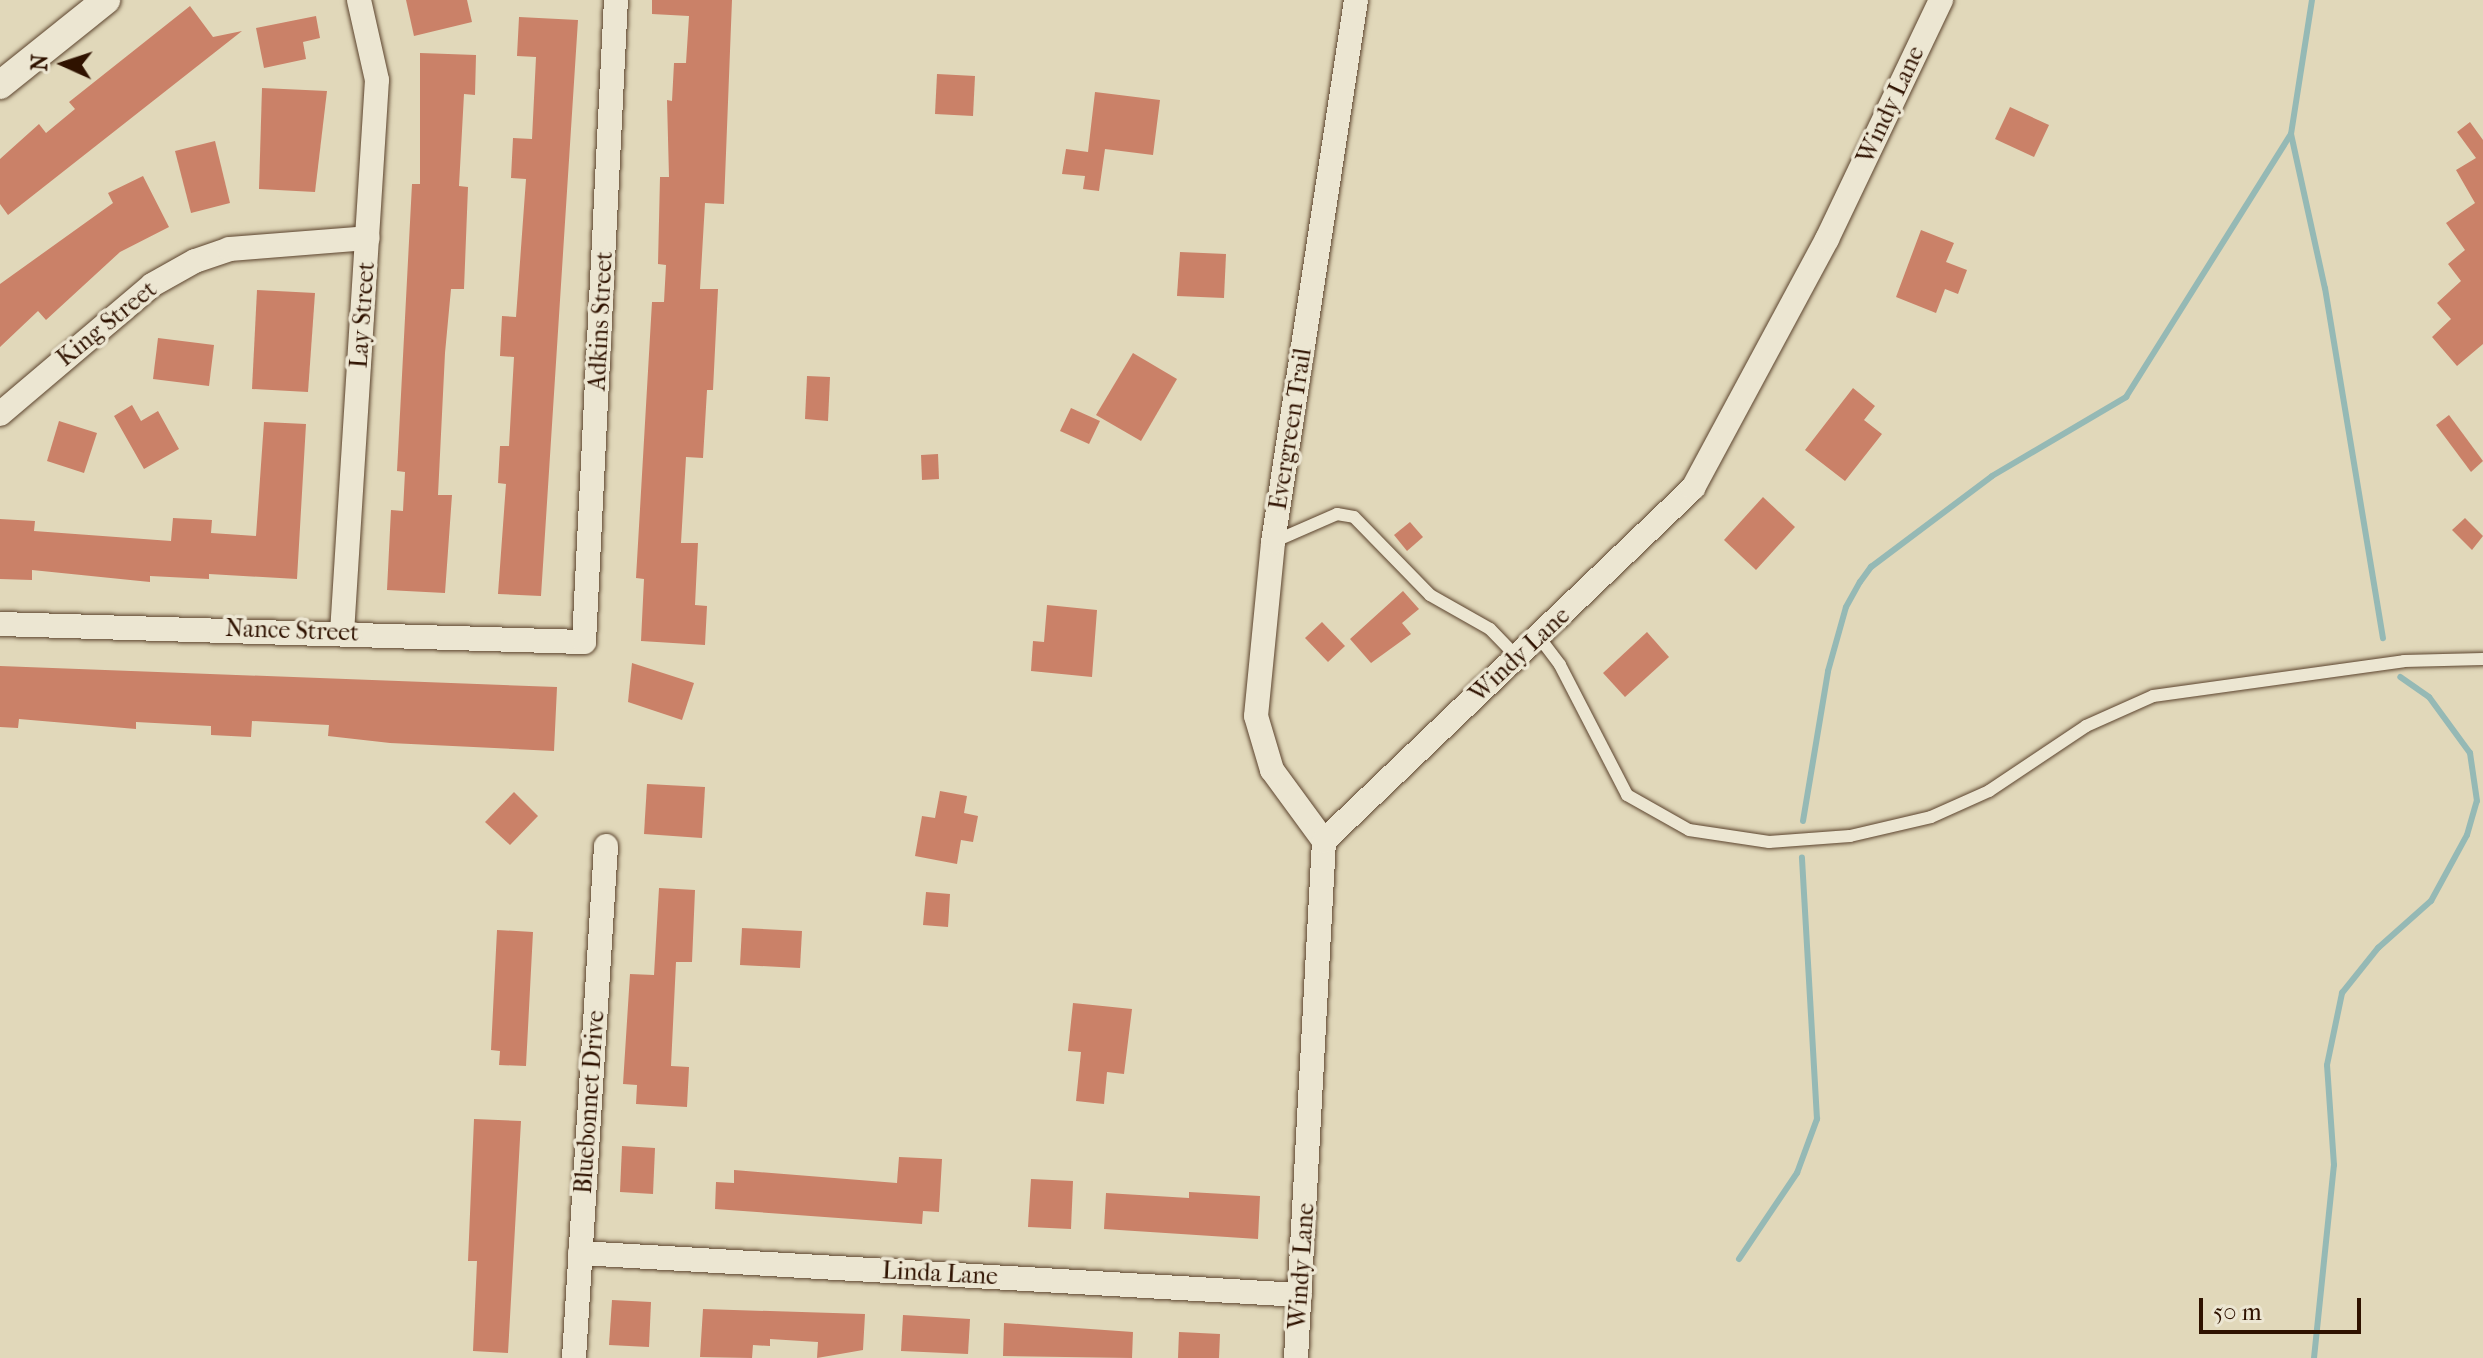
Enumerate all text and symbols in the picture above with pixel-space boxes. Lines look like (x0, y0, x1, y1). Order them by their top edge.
north arrow (24, 24, 104, 104)
street label: Windy Lane (1851, 42, 1931, 168)
text: N (27, 54, 53, 72)
street label: Adkins Street (583, 251, 619, 391)
street label: Lay Street (345, 261, 381, 369)
street label: King Street (51, 275, 163, 373)
street label: Evergreen Trail (1264, 346, 1318, 512)
street label: Windy Lane (1464, 601, 1576, 709)
street label: Nance Street (225, 614, 359, 648)
street label: Bluebonnet Drive (569, 1009, 611, 1195)
street label: Windy Lane (1283, 1202, 1321, 1330)
street label: Linda Lane (881, 1257, 999, 1291)
scale bar (2203, 1282, 2365, 1332)
text: 50 m (2213, 1298, 2262, 1326)

